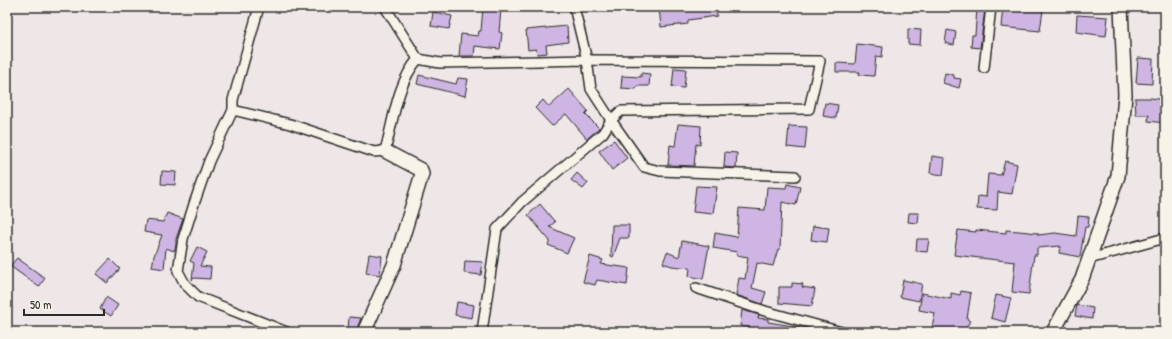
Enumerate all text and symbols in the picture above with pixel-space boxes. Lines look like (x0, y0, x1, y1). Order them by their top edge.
scale bar (24, 291, 104, 317)
text: 50 m (30, 296, 51, 313)

